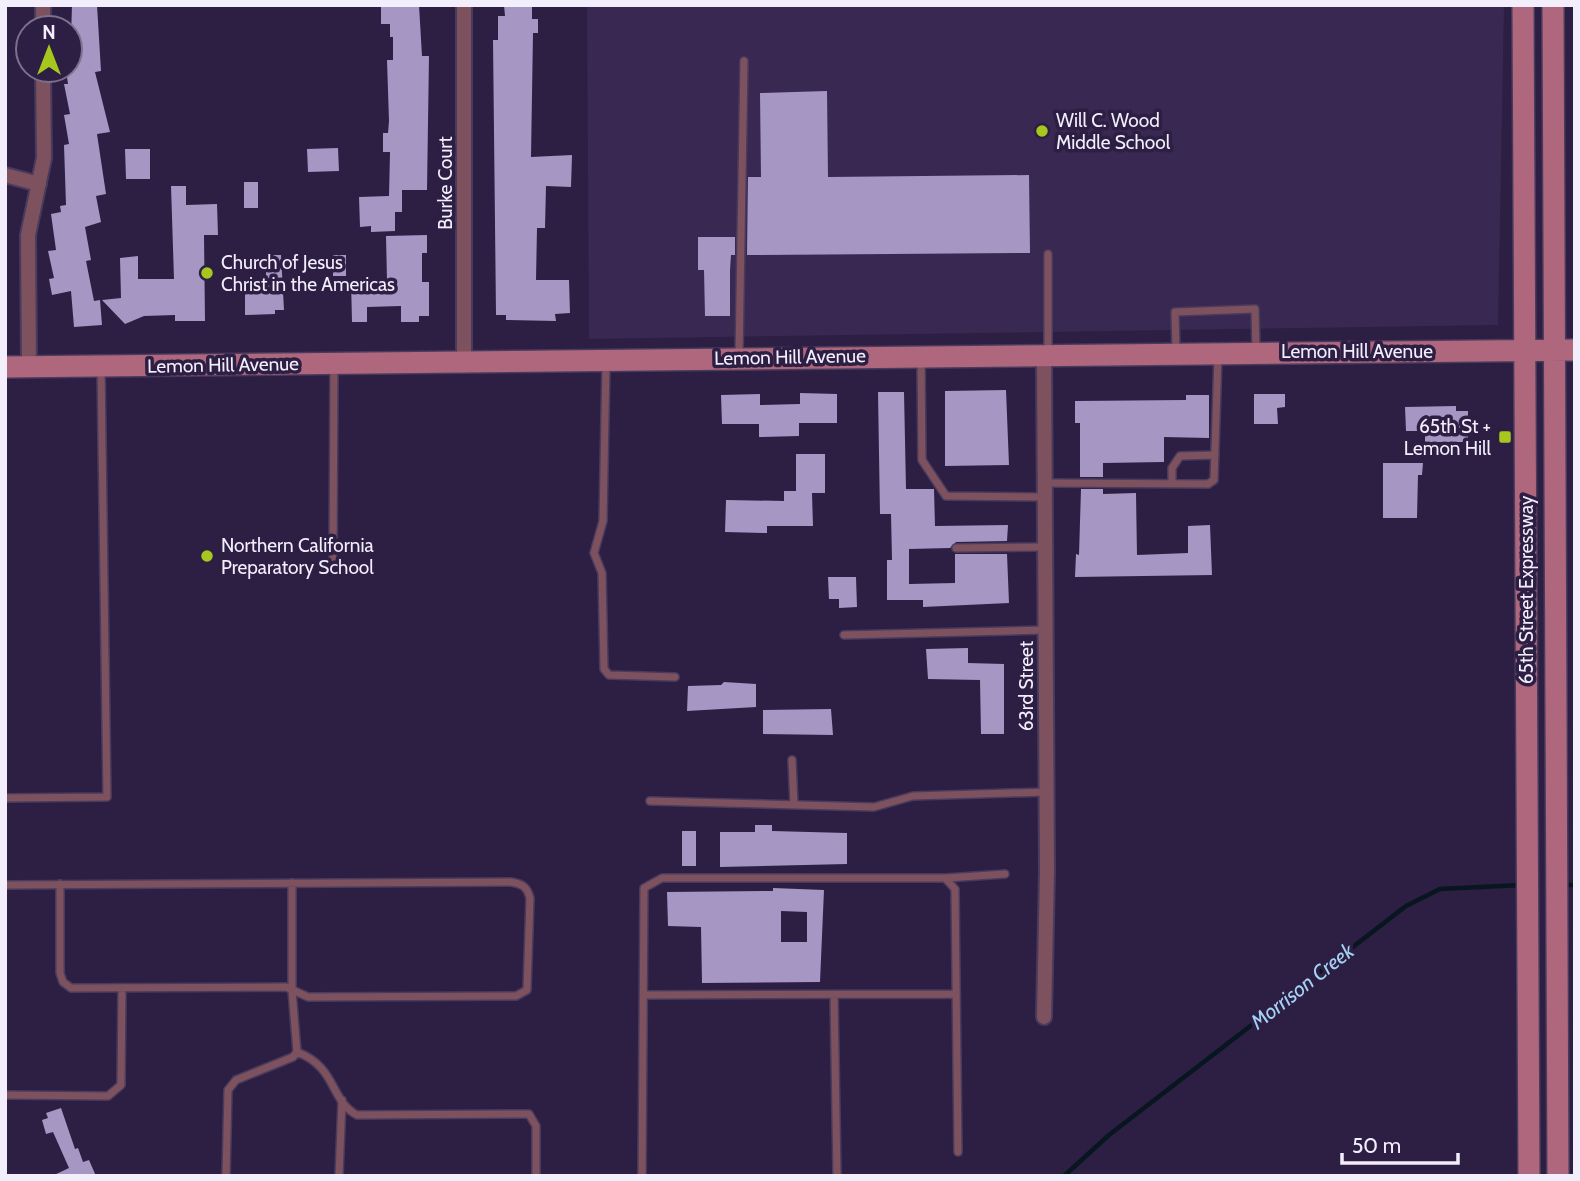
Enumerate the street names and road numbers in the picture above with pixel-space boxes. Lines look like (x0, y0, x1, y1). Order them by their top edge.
street label: Burke Court (434, 136, 457, 230)
street label: Lemon Hill Avenue (1281, 340, 1433, 363)
street label: Lemon Hill Avenue (714, 344, 866, 370)
street label: Lemon Hill Avenue (147, 352, 299, 378)
street label: 65th Street Expressway (1515, 495, 1538, 684)
street label: 63rd Street (1015, 640, 1038, 731)

